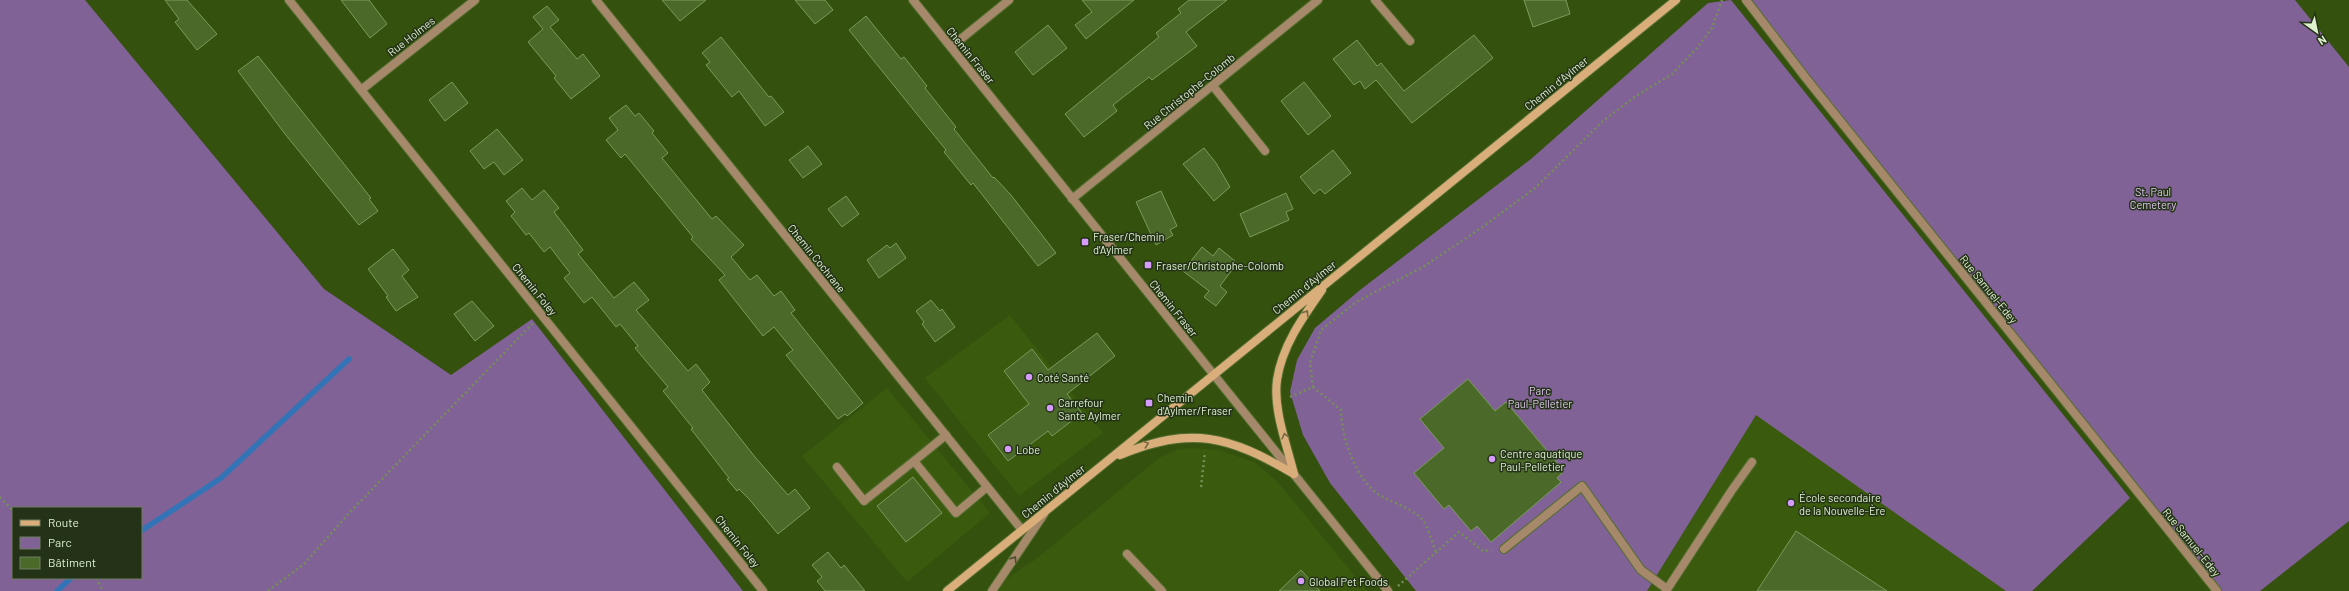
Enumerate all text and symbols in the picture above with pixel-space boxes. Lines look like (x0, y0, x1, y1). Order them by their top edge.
north arrow (2297, 12, 2337, 52)
street label: Rue Holmes (385, 13, 437, 59)
street label: Chemin Fraser (944, 24, 998, 86)
text: N (2316, 33, 2329, 48)
street label: Rue Christophe-Colomb (1141, 50, 1237, 132)
street label: Chemin d'Aylmer (1522, 53, 1590, 113)
park label: St. Paul Cemetery (2130, 185, 2176, 211)
street label: Chemin Cochrane (785, 221, 849, 295)
place label: Fraser/Chemin d'Aylmer (1093, 230, 1164, 256)
marker: Fraser/Chemin d'Aylmer (1080, 237, 1090, 247)
street label: Rue Samuel-Edey (1958, 252, 2020, 326)
street label: Chemin d'Aylmer (1270, 257, 1338, 317)
place label: Fraser/Christophe-Colomb (1156, 259, 1284, 272)
street label: Chemin Foley (510, 260, 560, 318)
marker: Fraser/Christophe-Colomb (1143, 260, 1153, 270)
street label: Chemin Fraser (1147, 277, 1201, 339)
one-way arrow (1301, 310, 1309, 317)
place label: Coté Santé (1037, 371, 1089, 384)
marker: Coté Santé (1024, 372, 1034, 382)
park label: Parc Paul-Pelletier (1508, 384, 1572, 410)
place label: Chemin d'Aylmer/Fraser (1157, 391, 1232, 417)
place label: Carrefour Sante Aylmer (1058, 396, 1121, 422)
marker: Chemin d'Aylmer/Fraser (1144, 398, 1154, 408)
marker: Carrefour Sante Aylmer (1045, 403, 1055, 413)
one-way arrow (1281, 432, 1289, 439)
one-way arrow (1142, 441, 1149, 449)
place label: Lobe (1016, 443, 1040, 456)
marker: Lobe (1003, 444, 1013, 454)
place label: Centre aquatique Paul-Pelletier (1500, 447, 1582, 473)
marker: Centre aquatique Paul-Pelletier (1487, 454, 1497, 464)
street label: Chemin d'Aylmer (1019, 461, 1087, 521)
place label: École secondaire de la Nouvelle-Ère (1799, 491, 1886, 517)
marker: École secondaire de la Nouvelle-Ère (1786, 498, 1796, 508)
street label: Rue Samuel-Edey (2161, 505, 2223, 579)
legend (12, 507, 142, 579)
street label: Chemin Foley (713, 512, 763, 570)
text: Route (48, 515, 79, 529)
text: Parc (48, 535, 72, 549)
text: Bâtiment (48, 555, 96, 569)
one-way arrow (1009, 556, 1016, 563)
place label: Global Pet Foods (1309, 575, 1388, 588)
marker: Global Pet Foods (1296, 576, 1306, 586)

